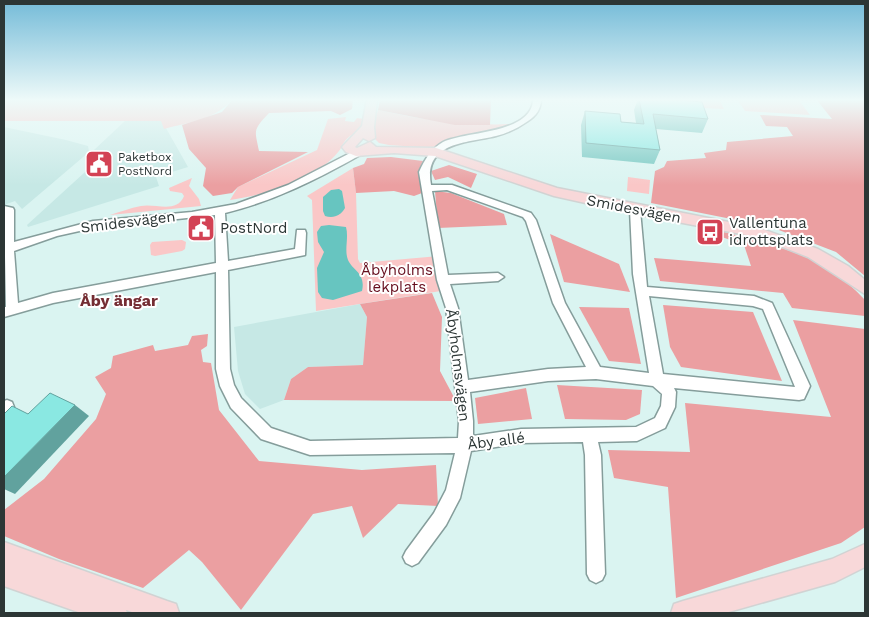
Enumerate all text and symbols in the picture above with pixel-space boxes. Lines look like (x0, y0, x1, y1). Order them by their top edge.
public building icon: Paketbox PostNord (84, 149, 114, 179)
place label: Paketbox PostNord (118, 150, 172, 178)
street label: Smidesvägen (585, 191, 683, 227)
street label: Smidesvägen (79, 207, 177, 237)
public building icon: PostNord (186, 213, 216, 243)
place label: Vallentuna idrottsplats (729, 214, 813, 249)
bus stop icon: Vallentuna idrottsplats (695, 217, 725, 247)
place label: PostNord (220, 219, 287, 237)
park label: Åbyholms lekplats (361, 261, 433, 296)
district label: Åby ängar (80, 291, 158, 310)
street label: Åbyholmsvägen (442, 307, 474, 423)
street label: Åby allé (466, 429, 526, 453)

